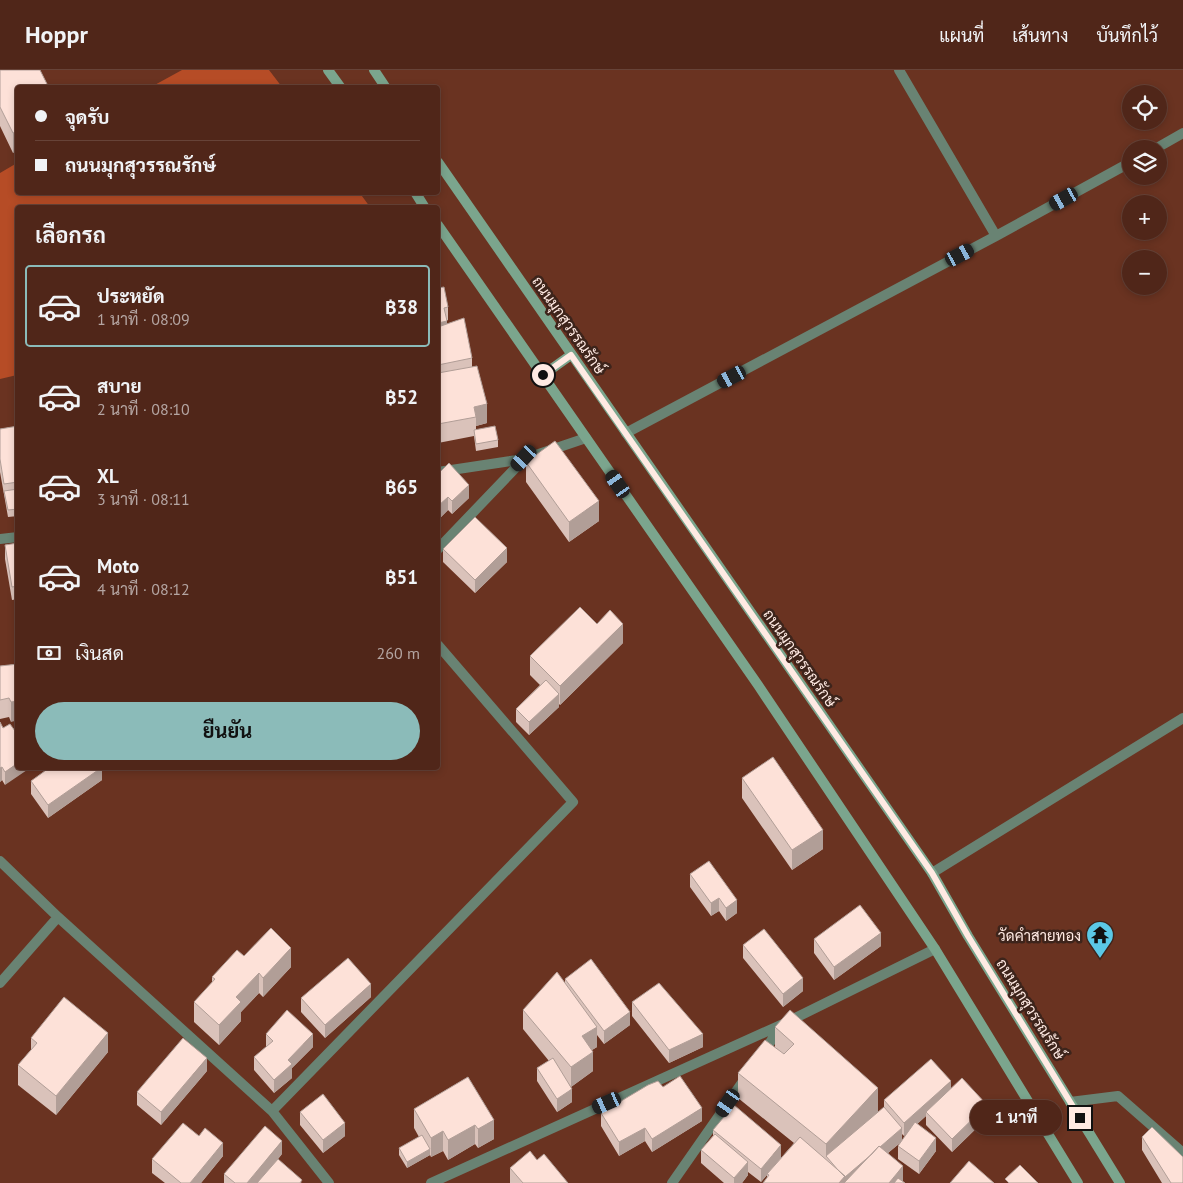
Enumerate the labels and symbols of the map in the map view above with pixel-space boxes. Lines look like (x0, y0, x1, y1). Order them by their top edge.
car (1047, 185, 1080, 213)
car (943, 241, 976, 269)
street label: ถนนมุกสุวรรณรักษ์ (527, 272, 610, 379)
car (715, 363, 748, 391)
route start (532, 364, 554, 386)
car (508, 442, 539, 474)
car (603, 467, 632, 501)
street label: ถนนมุกสุวรรณรักษ์ (758, 605, 841, 712)
temple icon: วัดคำสายทอง (1085, 920, 1115, 959)
place label: วัดคำสายทอง (998, 926, 1081, 945)
street label: ถนนมุกสุวรรณรักษ์ (991, 955, 1070, 1065)
car (713, 1086, 742, 1120)
car (590, 1090, 623, 1116)
callout: 1 นาที (970, 1100, 1062, 1136)
route end (1069, 1107, 1091, 1129)

